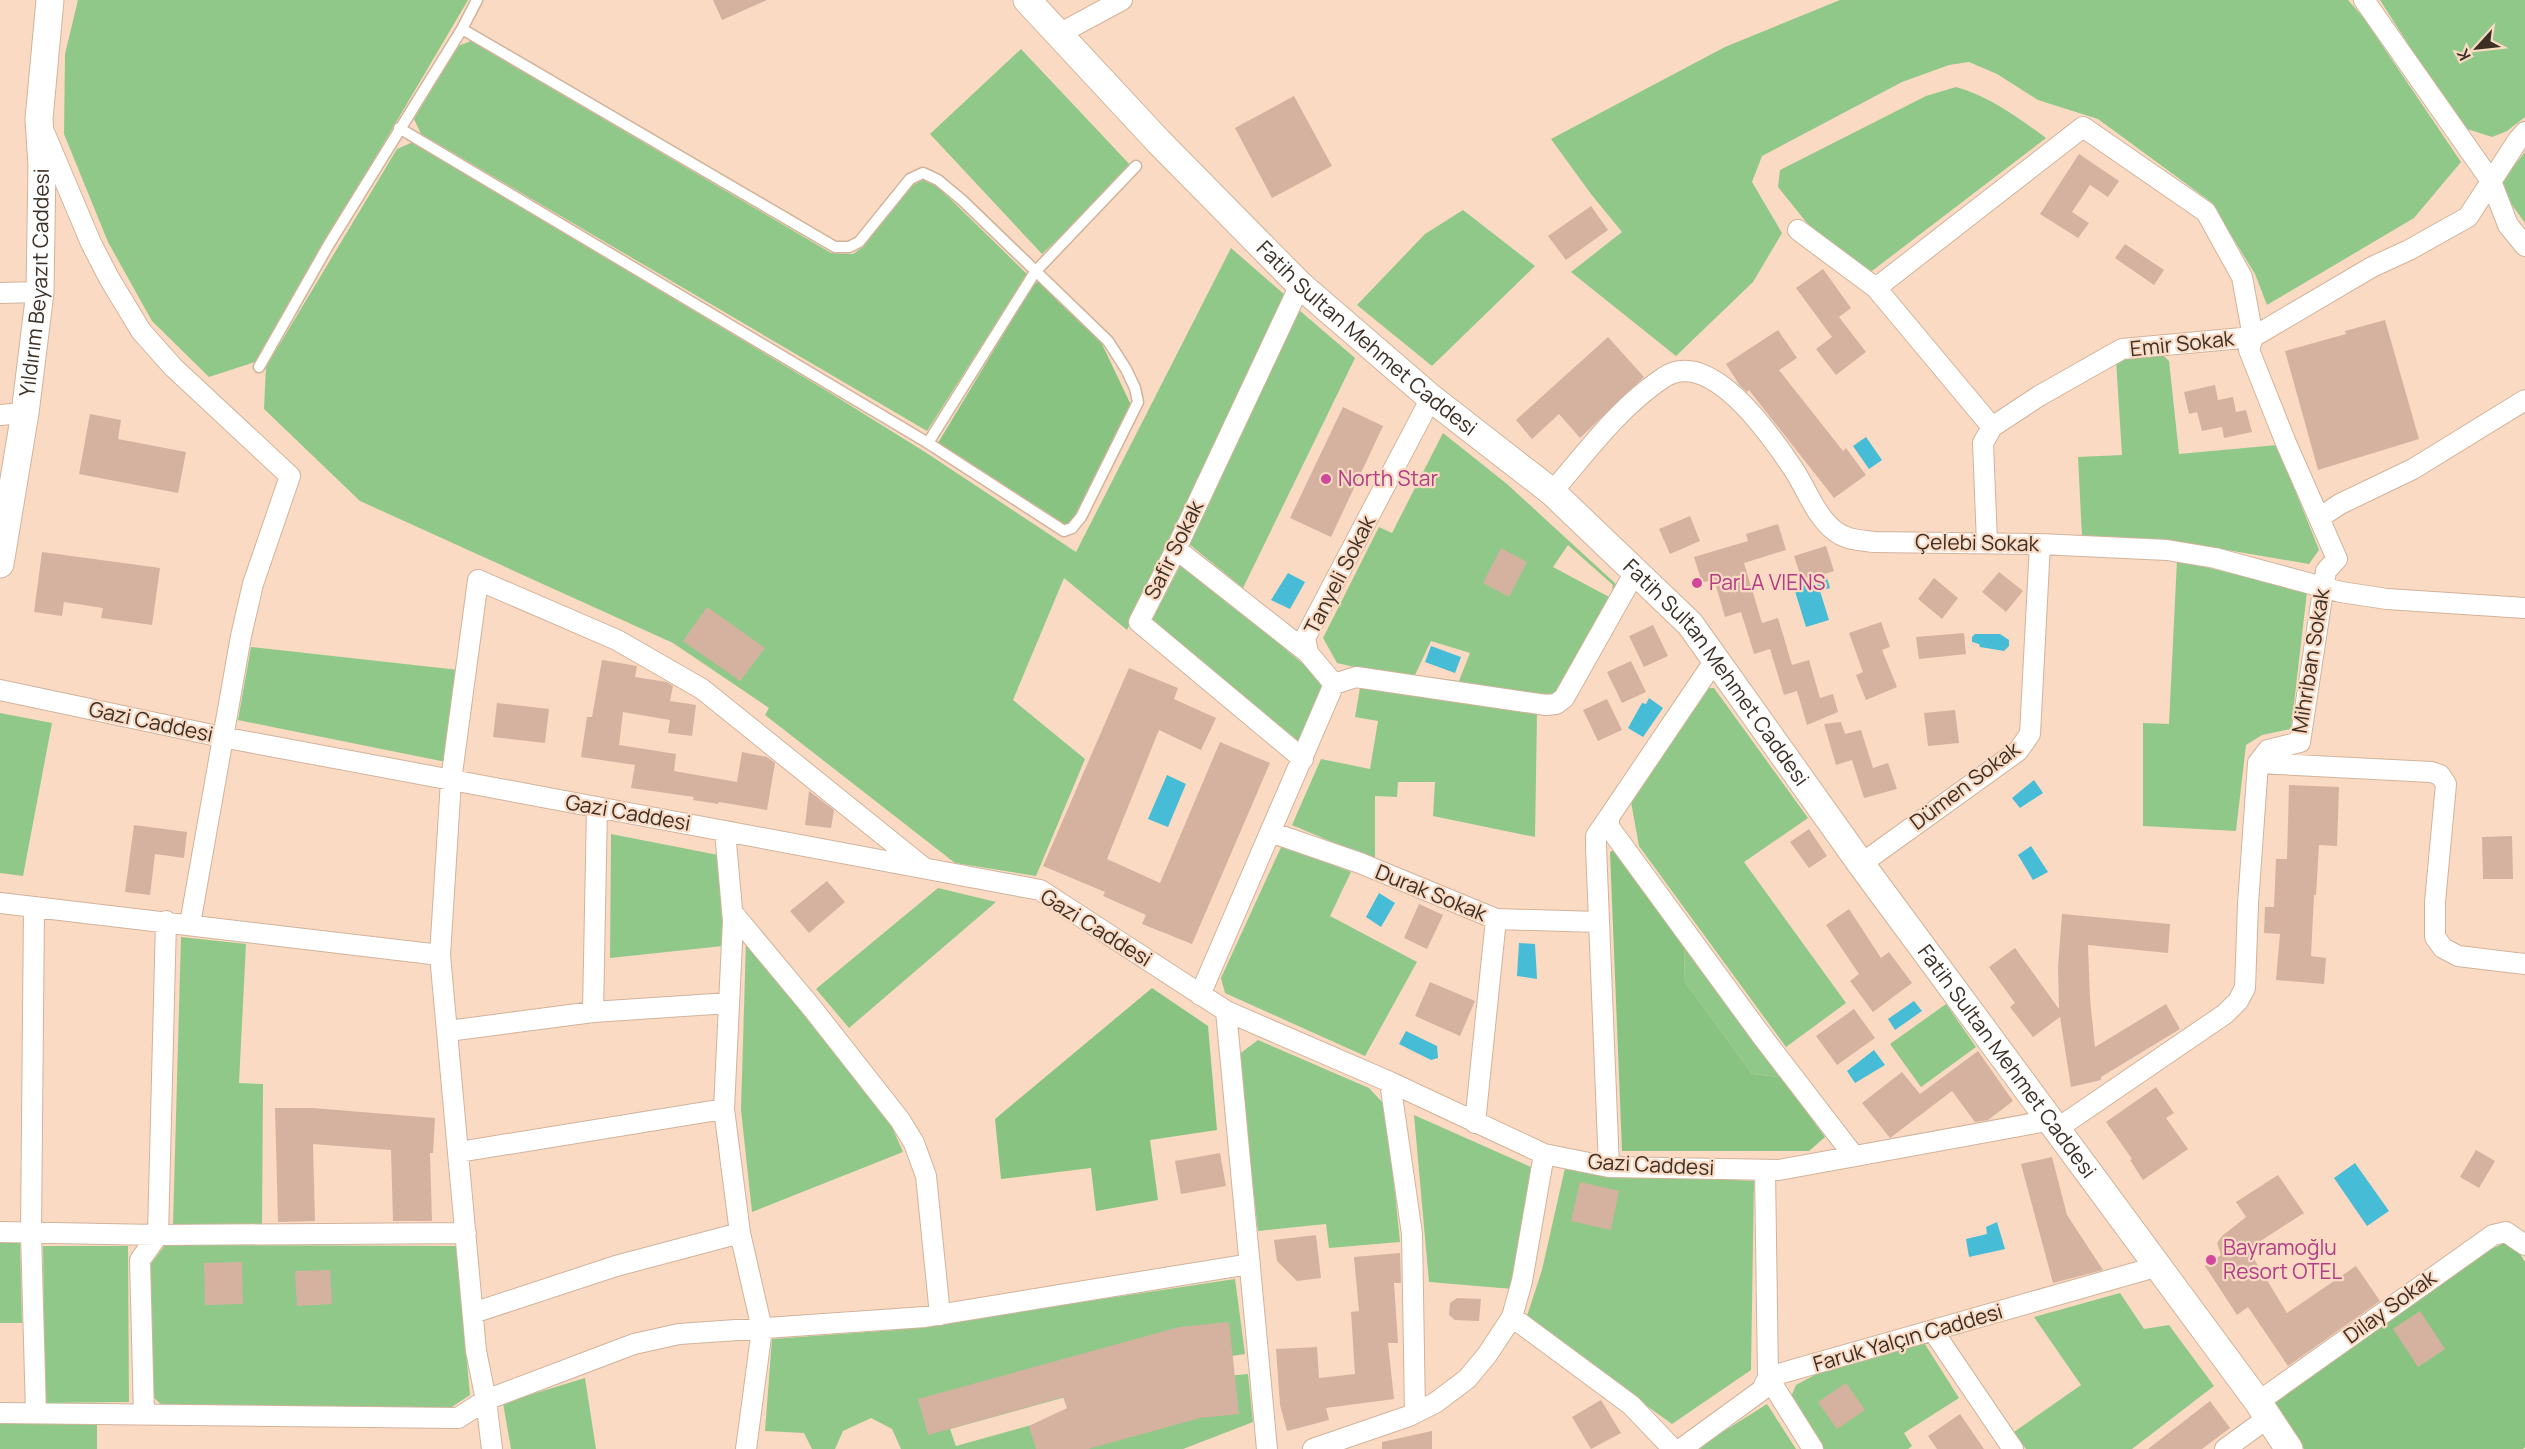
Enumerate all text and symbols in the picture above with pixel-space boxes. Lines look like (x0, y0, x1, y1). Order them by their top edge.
north arrow (2447, 18, 2507, 78)
text: K (2451, 45, 2476, 64)
street label: Yıldırım Beyazıt Caddesi (12, 168, 55, 398)
street label: Fatih Sultan Mehmet Caddesi (1251, 234, 1483, 442)
street label: Emir Sokak (2129, 324, 2236, 362)
place label: North Star (1338, 464, 1438, 492)
marker: North Star (1319, 472, 1333, 486)
street label: Safir Sokak (1137, 495, 1209, 604)
street label: Tanyeli Sokak (1297, 510, 1381, 639)
street label: Çelebi Sokak (1915, 527, 2040, 557)
street label: Fatih Sultan Mehmet Caddesi (1618, 552, 1816, 791)
place label: ParLA VIENS (1709, 568, 1826, 596)
marker: ParLA VIENS (1690, 576, 1704, 590)
street label: Mihriban Sokak (2285, 586, 2335, 735)
street label: Gazi Caddesi (86, 694, 216, 748)
street label: Dümen Sokak (1904, 734, 2026, 836)
street label: Gazi Caddesi (563, 787, 693, 837)
street label: Durak Sokak (1371, 857, 1492, 927)
street label: Gazi Caddesi (1035, 882, 1158, 973)
street label: Fatih Sultan Mehmet Caddesi (1912, 938, 2103, 1183)
street label: Gazi Caddesi (1587, 1147, 1715, 1181)
place label: Bayramoğlu Resort OTEL (2223, 1233, 2342, 1285)
marker: Bayramoğlu Resort OTEL (2204, 1253, 2218, 1267)
street label: Dilay Sokak (2337, 1263, 2442, 1349)
street label: Faruk Yalçın Caddesi (1810, 1297, 2006, 1377)

